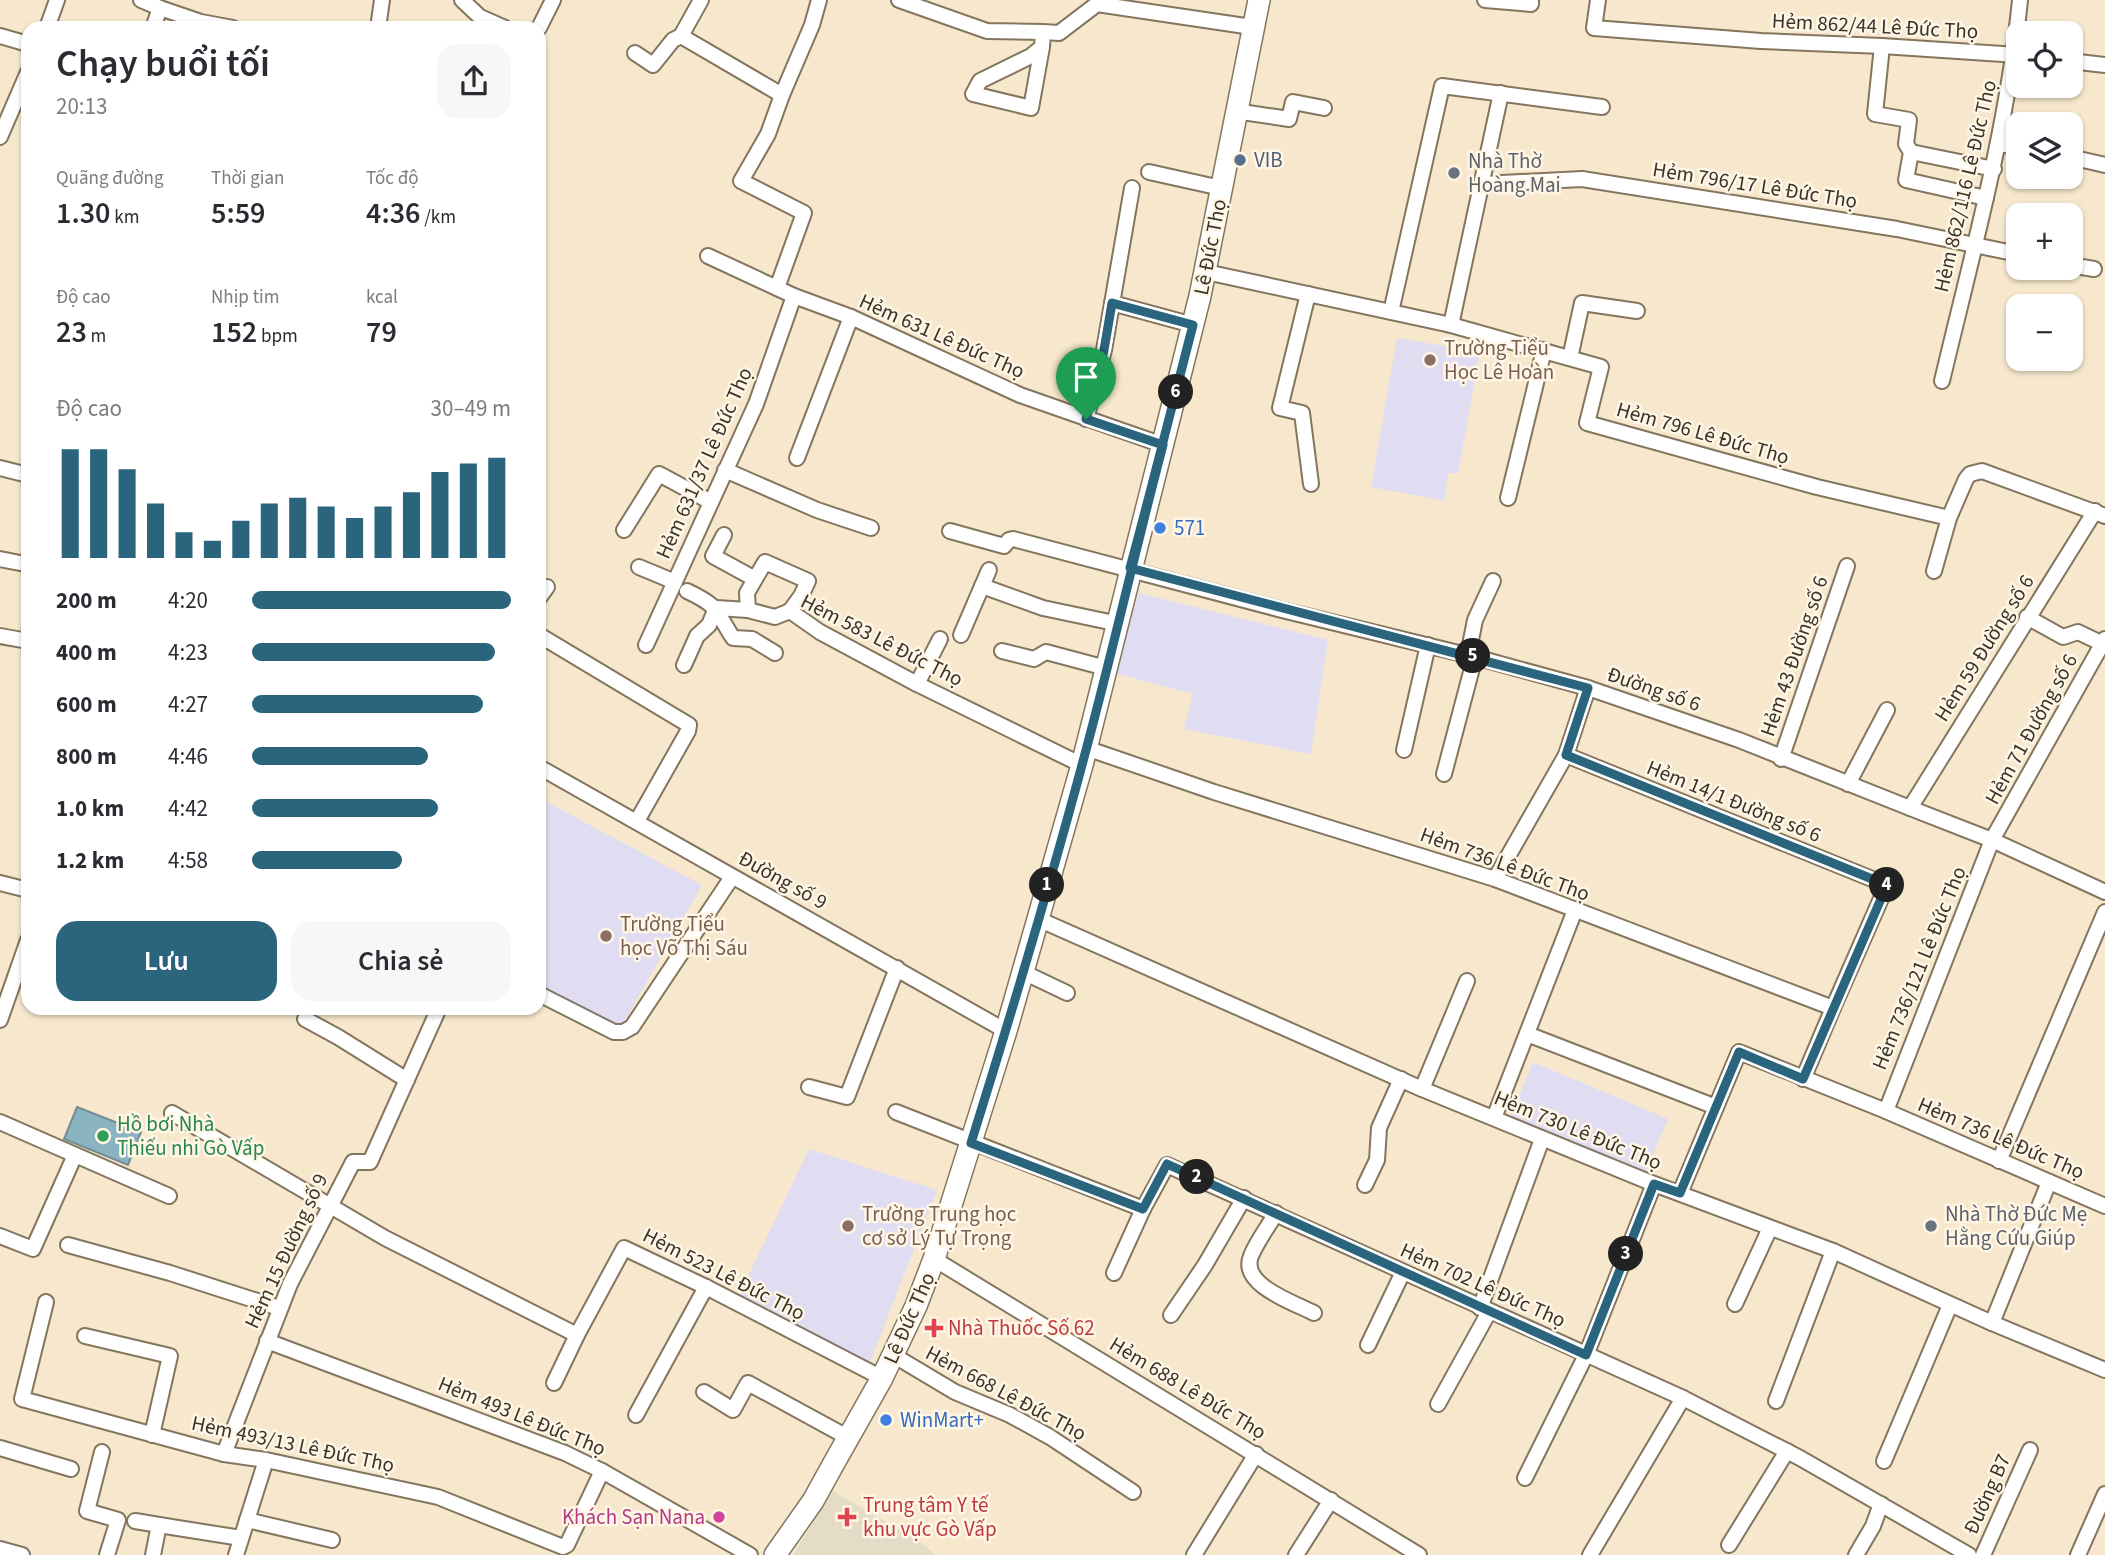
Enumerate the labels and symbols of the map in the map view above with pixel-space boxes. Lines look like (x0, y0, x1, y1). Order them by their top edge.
street label: Hẻm 862/44 Lê Đức Thọ (1771, 6, 1979, 46)
street label: Hẻm 862/116 Lê Đức Thọ (1926, 77, 2004, 295)
place label: VIB (1254, 145, 1283, 175)
place label: Nhà Thờ Hoàng Mai (1468, 146, 1561, 200)
marker: VIB (1232, 152, 1248, 168)
street label: Hẻm 796/17 Lê Đức Thọ (1651, 154, 1859, 216)
marker: Nhà Thờ Hoàng Mai (1446, 165, 1462, 181)
street label: Lê Đức Thọ (1186, 196, 1234, 298)
street label: Hẻm 631 Lê Đức Thọ (854, 286, 1030, 386)
place label: Trường Tiểu Học Lê Hoàn (1444, 333, 1554, 387)
pin (1056, 347, 1116, 419)
marker: Trường Tiểu Học Lê Hoàn (1422, 352, 1438, 368)
street label: Hẻm 631/37 Lê Đức Thọ (648, 363, 760, 563)
pin: 6 (1158, 374, 1194, 410)
street label: Hẻm 796 Lê Đức Thọ (1613, 394, 1793, 472)
place label: 571 (1174, 513, 1205, 543)
marker: 571 (1152, 520, 1168, 536)
street label: Hẻm 59 Đường số 6 (1927, 569, 2041, 727)
street label: Hẻm 43 Đường số 6 (1752, 572, 1836, 740)
street label: Hẻm 583 Lê Đức Thọ (796, 586, 968, 694)
pin: 5 (1456, 638, 1490, 674)
street label: Hẻm 71 Đường số 6 (1977, 648, 2085, 810)
street label: Đường số 6 (1603, 659, 1705, 719)
street label: Hẻm 14/1 Đường số 6 (1642, 752, 1826, 850)
street label: Hẻm 736 Lê Đức Thọ (1416, 819, 1594, 909)
street label: Đường số 9 (733, 843, 833, 917)
street label: Hẻm 736/121 Lê Đức Thọ (1864, 862, 1974, 1074)
pin: 1 (1030, 868, 1064, 903)
pin: 4 (1870, 868, 1904, 903)
place label: Trường Tiểu học Võ Thị Sáu (620, 909, 748, 963)
marker: Trường Tiểu học Võ Thị Sáu (598, 928, 614, 944)
street label: Hẻm 730 Lê Đức Thọ (1490, 1083, 1666, 1177)
street label: Hẻm 736 Lê Đức Thọ (1913, 1089, 2089, 1187)
place label: Hồ bơi Nhà Thiếu nhi Gò Vấp (117, 1109, 264, 1163)
marker: Hồ bơi Nhà Thiếu nhi Gò Vấp (95, 1128, 111, 1144)
pin: 2 (1180, 1160, 1214, 1194)
street label: Hẻm 15 Đường số 9 (237, 1169, 335, 1333)
place label: Trường Trung học cơ sở Lý Tự Trọng (862, 1199, 1017, 1253)
place label: Nhà Thờ Đức Mẹ Hằng Cứu Giúp (1945, 1199, 2087, 1253)
marker: Trường Trung học cơ sở Lý Tự Trọng (840, 1218, 856, 1234)
marker: Nhà Thờ Đức Mẹ Hằng Cứu Giúp (1923, 1218, 1939, 1234)
street label: Hẻm 523 Lê Đức Thọ (638, 1220, 810, 1328)
street label: Hẻm 702 Lê Đức Thọ (1395, 1235, 1571, 1335)
pin: 3 (1608, 1236, 1644, 1272)
street label: Lê Đức Thọ (876, 1268, 942, 1368)
place label: Nhà Thuốc Số 62 (948, 1313, 1095, 1343)
marker: Nhà Thuốc Số 62 (926, 1320, 942, 1336)
street label: Hẻm 688 Lê Đức Thọ (1104, 1329, 1272, 1447)
street label: Hẻm 668 Lê Đức Thọ (920, 1338, 1092, 1448)
street label: Hẻm 493 Lê Đức Thọ (434, 1369, 610, 1463)
place label: WinMart+ (900, 1405, 984, 1435)
street label: Hẻm 493/13 Lê Đức Thọ (189, 1408, 397, 1480)
marker: WinMart+ (878, 1412, 894, 1428)
street label: Đường B7 (1956, 1449, 2018, 1539)
place label: Trung tâm Y tế khu vực Gò Vấp (863, 1490, 997, 1544)
place label: Khách Sạn Nana (562, 1502, 705, 1532)
marker: Trung tâm Y tế khu vực Gò Vấp (837, 1507, 857, 1527)
marker: Khách Sạn Nana (711, 1509, 727, 1525)

